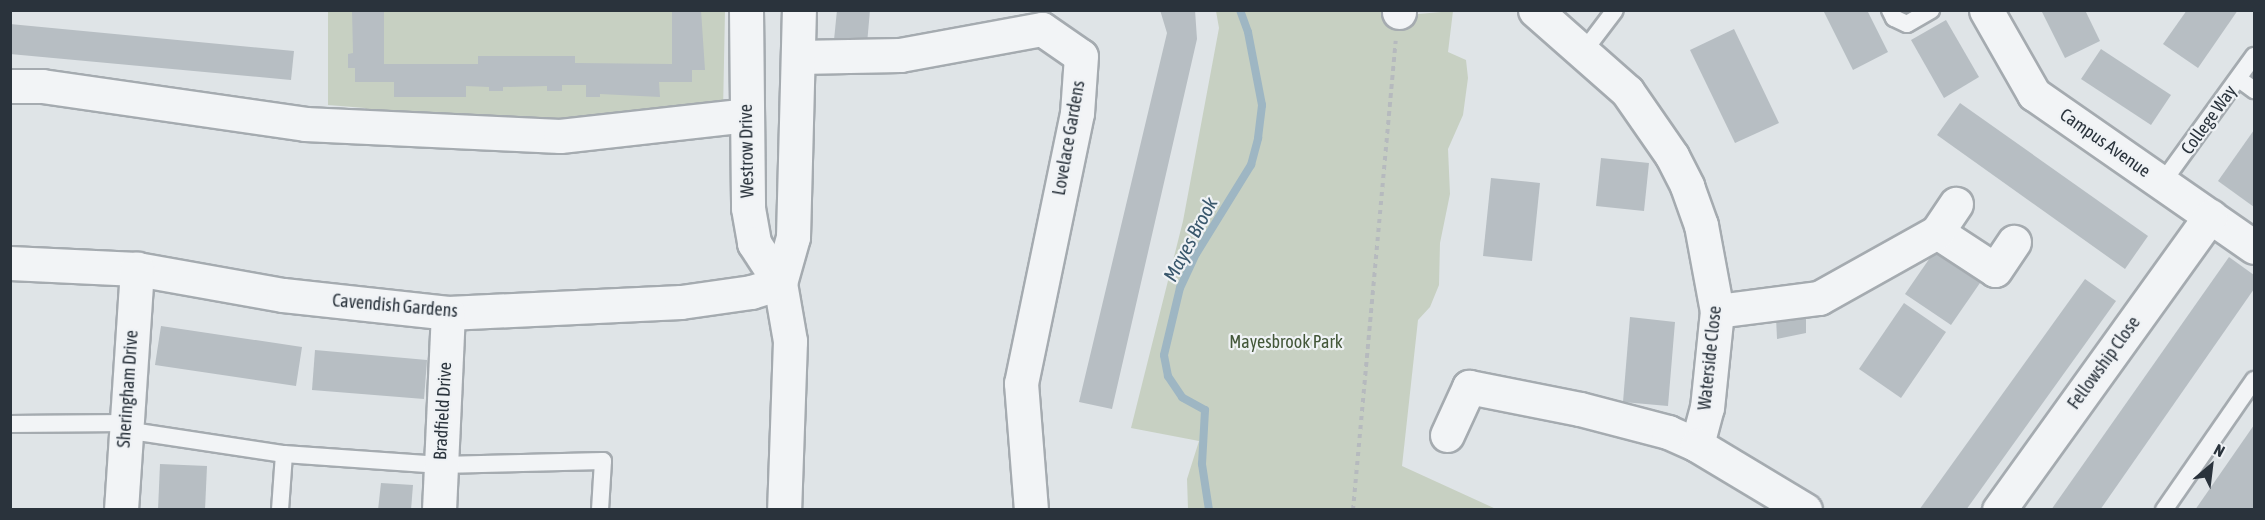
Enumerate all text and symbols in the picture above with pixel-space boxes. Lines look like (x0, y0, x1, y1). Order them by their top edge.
street label: Lovelace Gardens (1048, 79, 1090, 197)
street label: College Way (2177, 81, 2241, 159)
street label: Westrow Drive (735, 104, 759, 198)
street label: Campus Avenue (2056, 104, 2154, 182)
water label: Mayes Brook (1158, 193, 1222, 285)
street label: Cavendish Gardens (331, 290, 459, 322)
street label: Waterside Close (1694, 305, 1726, 411)
street label: Fellowship Close (2063, 312, 2145, 414)
street label: Sheringham Drive (113, 329, 143, 449)
park label: Mayesbrook Park (1229, 331, 1343, 353)
street label: Bradfield Drive (430, 361, 456, 461)
north arrow (2181, 436, 2241, 496)
text: N (2211, 440, 2228, 460)

